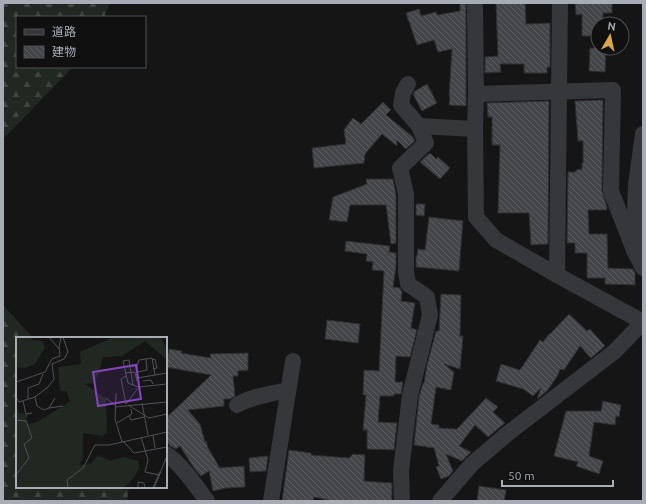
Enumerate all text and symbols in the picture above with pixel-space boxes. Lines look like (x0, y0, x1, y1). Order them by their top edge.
legend (16, 16, 146, 68)
north arrow (590, 16, 630, 56)
text: N (607, 20, 617, 33)
text: 道路 (52, 25, 76, 38)
text: 建物 (52, 45, 76, 58)
inset map (16, 337, 167, 488)
scale bar (502, 462, 613, 488)
text: 50 m (508, 469, 535, 482)

